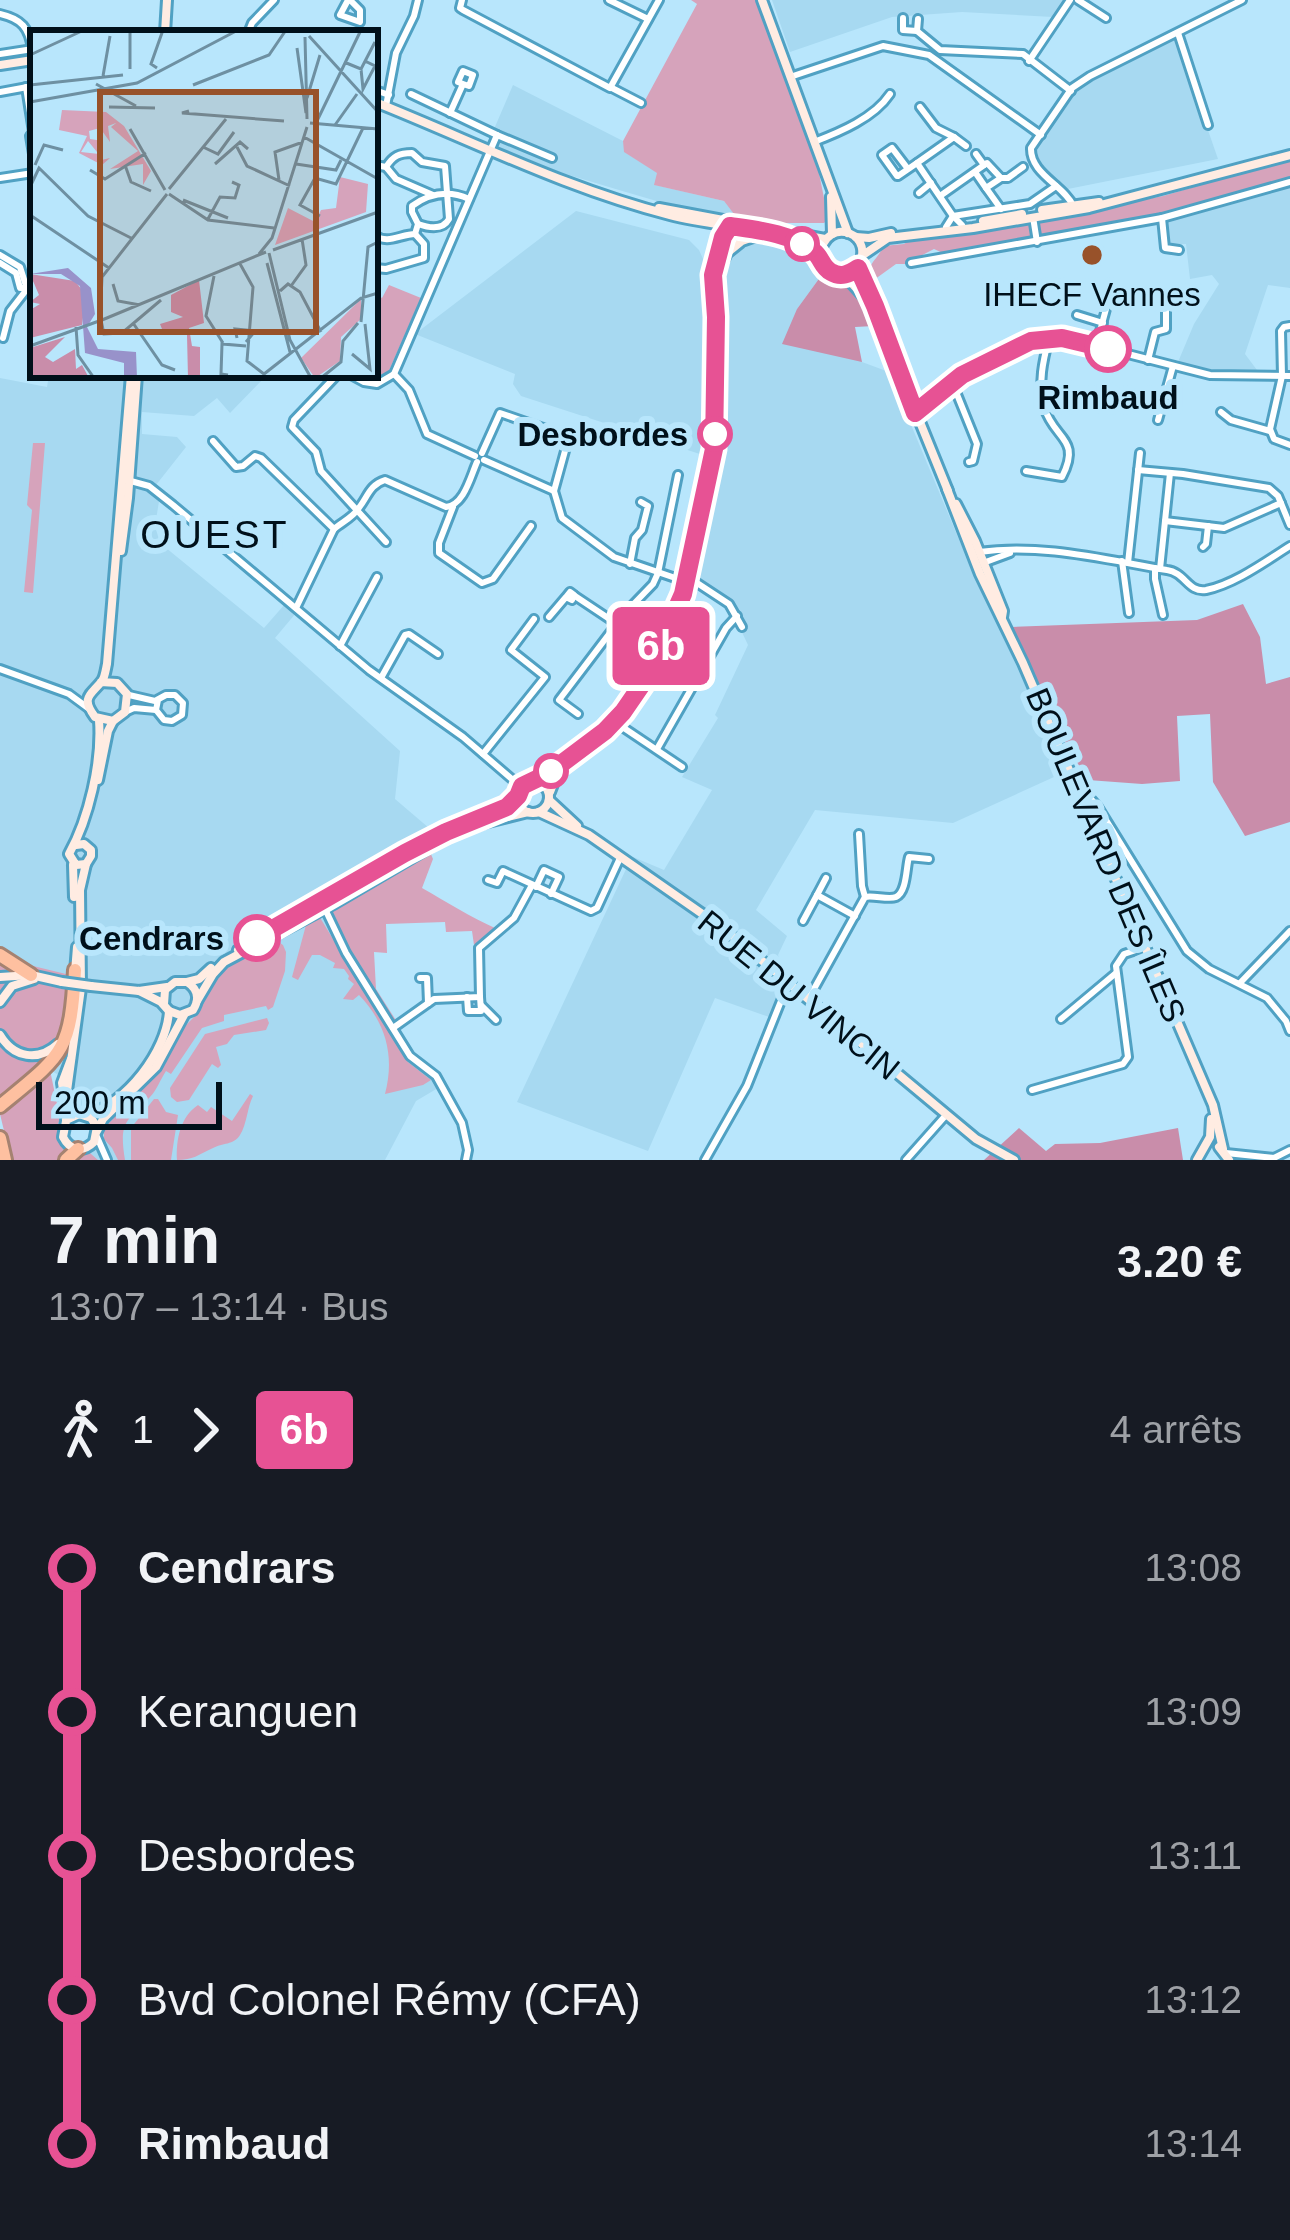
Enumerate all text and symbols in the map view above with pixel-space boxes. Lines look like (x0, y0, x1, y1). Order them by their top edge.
inset map (30, 30, 378, 378)
unlabelled marker (786, 228, 818, 260)
marker: IHECF Vannes (1079, 242, 1105, 268)
place label: IHECF Vannes (983, 276, 1201, 313)
marker: Rimbaud (1086, 327, 1130, 371)
place label: Rimbaud (1037, 379, 1179, 416)
place label: Desbordes (517, 416, 688, 453)
marker: Desbordes (699, 418, 731, 450)
district label: OUEST (140, 513, 290, 556)
line badge: 6b (607, 607, 715, 685)
text: 6b (636, 622, 686, 669)
street label: BOULEVARD DES ÎLES (1019, 683, 1193, 1027)
unlabelled marker (535, 755, 567, 787)
street label: RUE DU VINCIN (691, 903, 907, 1087)
marker: Cendrars (235, 916, 279, 960)
place label: Cendrars (79, 920, 224, 957)
scale bar (36, 1076, 222, 1129)
text: 200 m (54, 1084, 146, 1121)
text: 7 min (48, 1203, 220, 1277)
text: 3.20 € (1117, 1236, 1242, 1287)
text: 13:07 – 13:14 · Bus (48, 1285, 388, 1328)
icon: walk (48, 1397, 114, 1463)
icon: forward (172, 1397, 238, 1463)
text: 6b (280, 1406, 329, 1453)
text: 1 (132, 1408, 154, 1451)
text: 4 arrêts (1110, 1408, 1242, 1451)
text: Cendrars (138, 1542, 336, 1593)
text: 13:08 (1144, 1546, 1242, 1589)
text: Keranguen (138, 1686, 358, 1737)
text: 13:09 (1144, 1690, 1242, 1733)
text: Desbordes (138, 1830, 356, 1881)
text: 13:11 (1147, 1834, 1242, 1877)
text: Bvd Colonel Rémy (CFA) (138, 1974, 641, 2025)
text: 13:12 (1144, 1978, 1242, 2021)
text: Rimbaud (138, 2118, 331, 2169)
text: 13:14 (1144, 2122, 1242, 2165)

